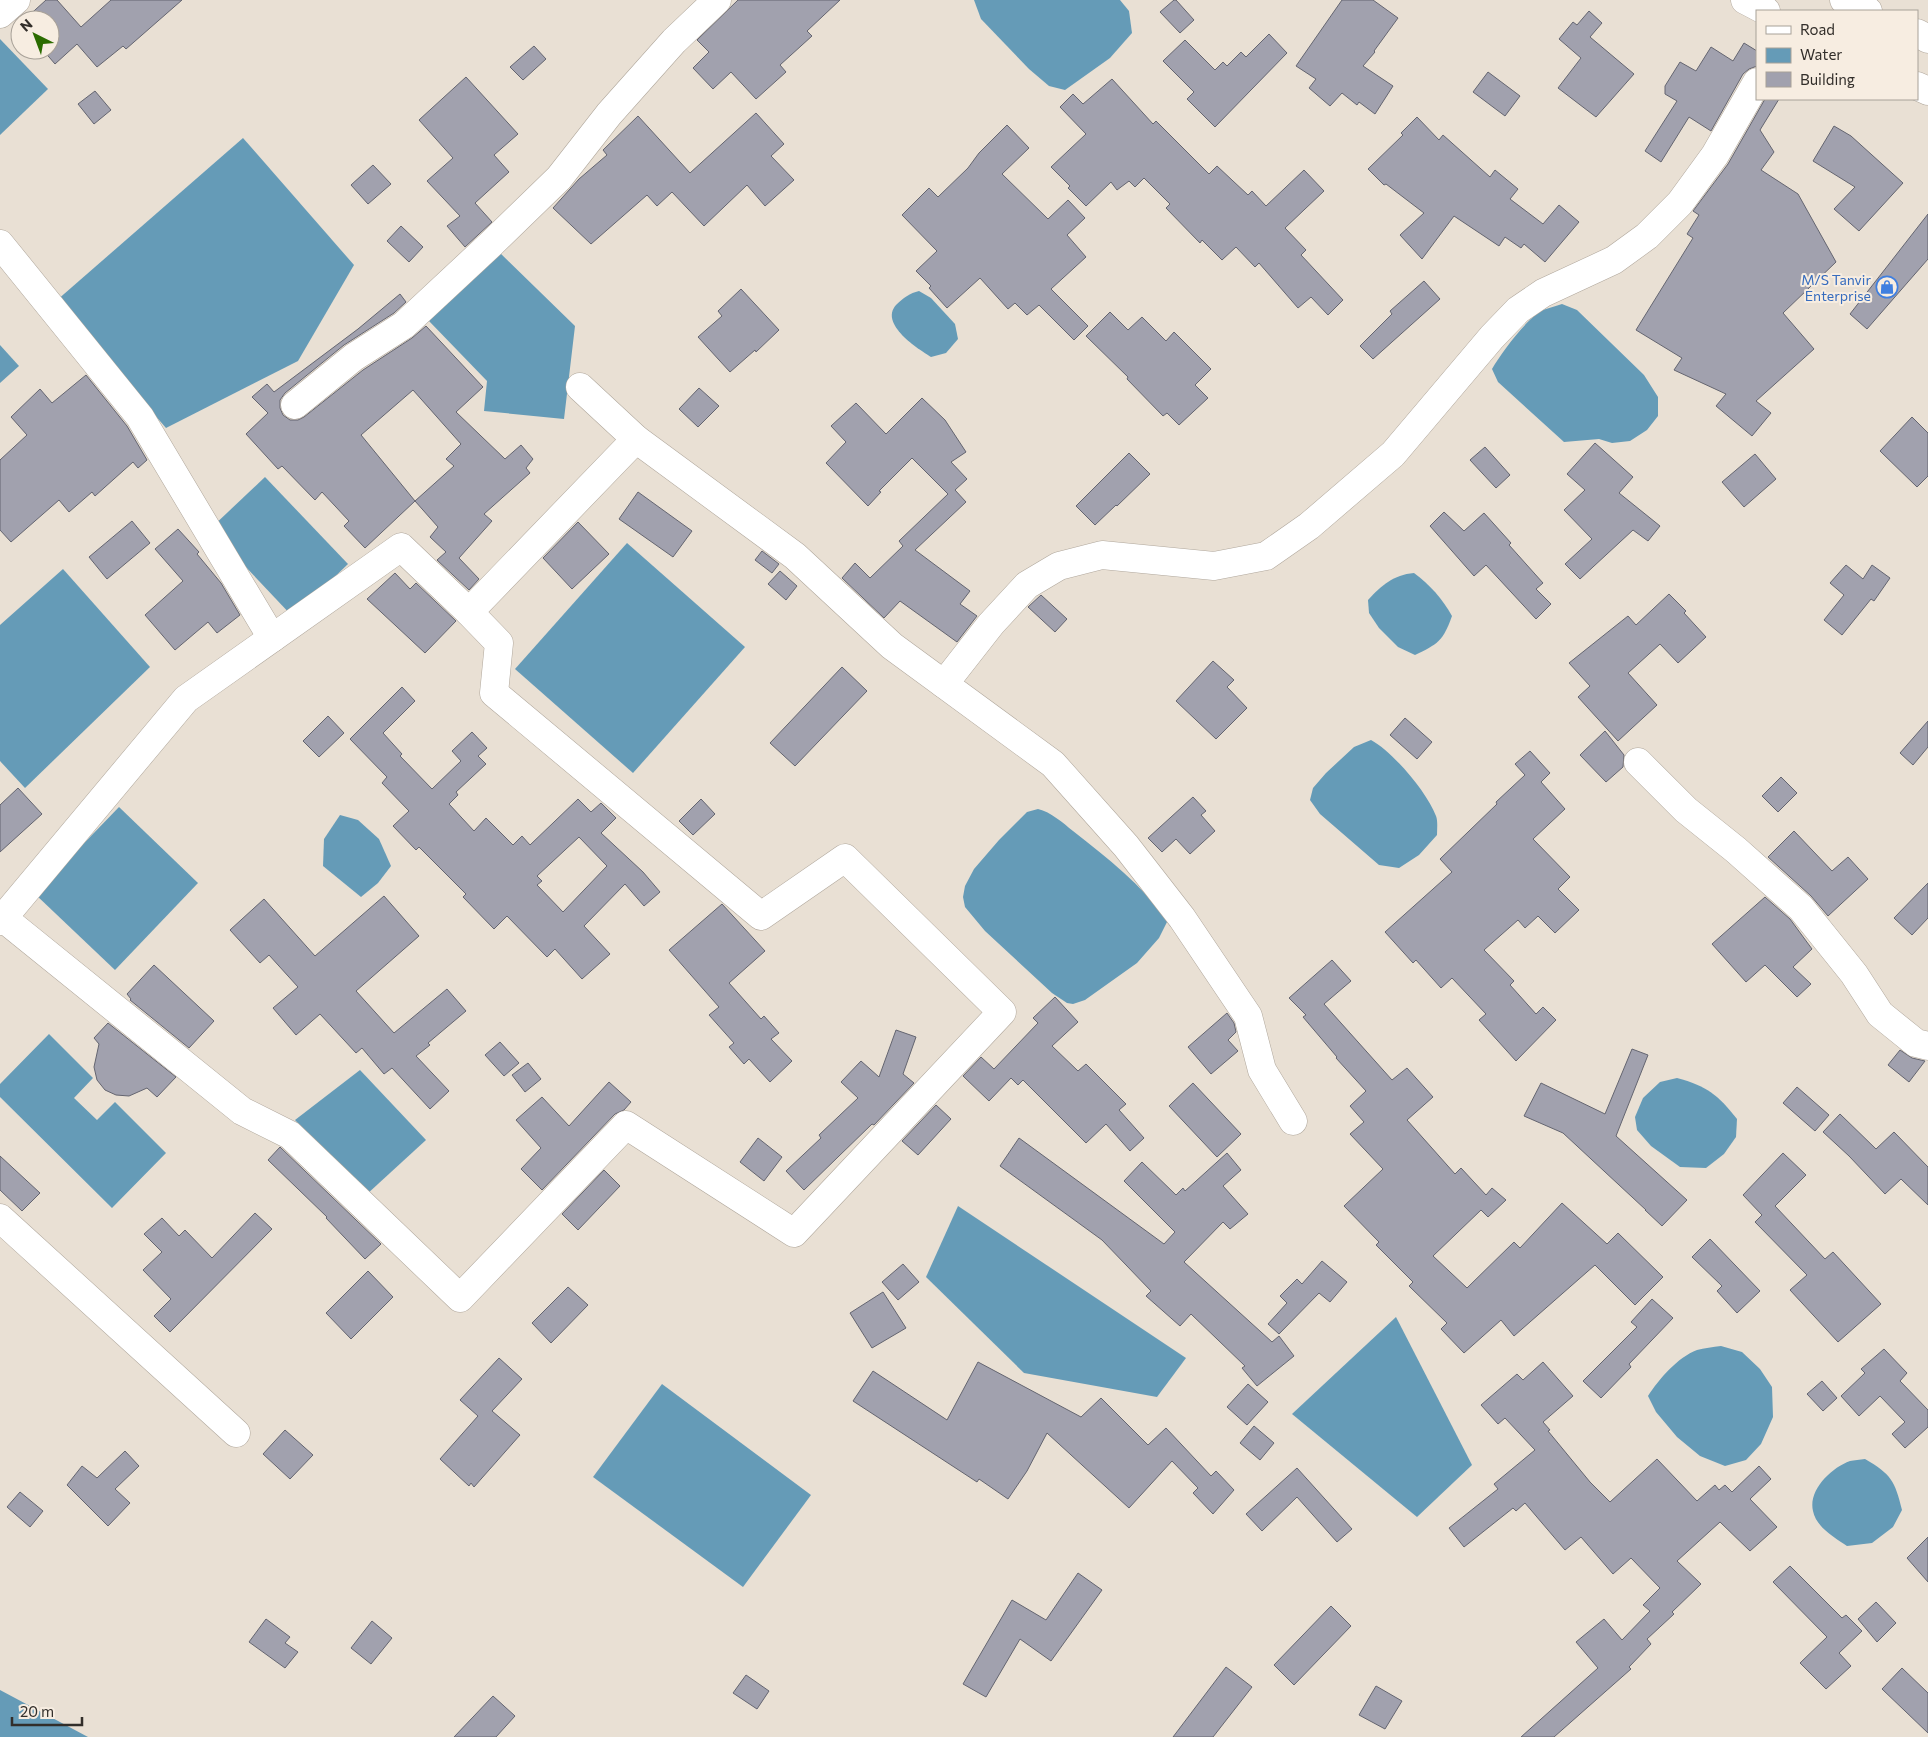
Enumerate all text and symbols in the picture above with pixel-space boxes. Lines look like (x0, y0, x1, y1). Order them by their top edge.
north arrow (10, 10, 60, 60)
legend (1756, 10, 1918, 100)
text: N (16, 15, 36, 35)
text: Road (1800, 20, 1835, 38)
text: Water (1800, 45, 1842, 63)
text: Building (1800, 70, 1855, 88)
place label: M/S Tanvir Enterprise (1801, 271, 1871, 304)
shop icon: M/S Tanvir Enterprise (1875, 275, 1899, 299)
scale bar (12, 1694, 82, 1726)
text: 20 m (20, 1702, 54, 1720)

